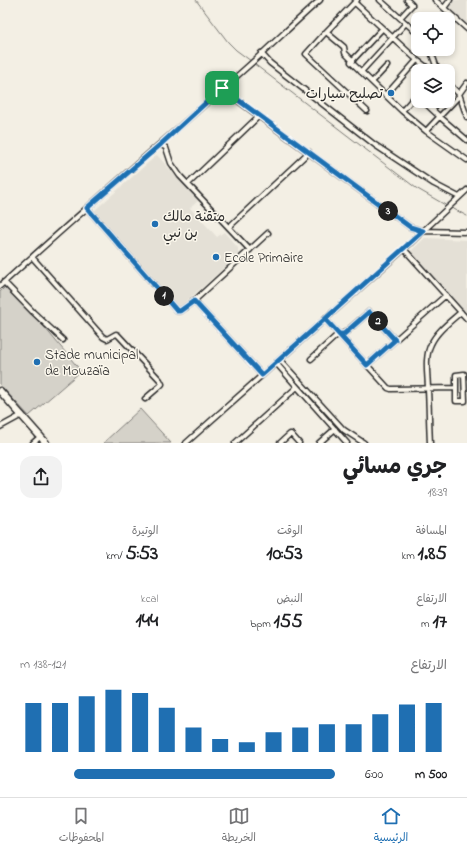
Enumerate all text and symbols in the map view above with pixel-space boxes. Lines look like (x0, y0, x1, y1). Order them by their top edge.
map controls (411, 12, 455, 108)
button: locate (411, 12, 455, 56)
button: layers (411, 64, 455, 108)
pin (205, 71, 239, 105)
icon: arrive (211, 77, 233, 99)
place label: تصليح سيارات (306, 84, 384, 105)
marker: تصليح سيارات (386, 88, 396, 98)
pin: 3 (378, 201, 398, 221)
text: 3 (386, 203, 390, 219)
place label: متقنة مالك بن نبي (163, 207, 225, 245)
marker: متقنة مالك بن نبي (150, 219, 160, 229)
place label: Ecole Primaire (224, 248, 304, 269)
marker: Ecole Primaire (211, 252, 221, 262)
pin: 1 (154, 286, 174, 306)
text: 1 (162, 288, 166, 304)
pin: 2 (368, 311, 388, 331)
text: 2 (375, 313, 381, 329)
place label: Stade municipal de Mouzaïa (45, 345, 138, 382)
marker: Stade municipal de Mouzaïa (32, 357, 42, 367)
text: جري مسائي (343, 452, 447, 484)
button: share (20, 456, 62, 498)
text: 18:39 (428, 483, 447, 502)
text: الوتيرة (132, 523, 158, 539)
text: الوقت (277, 523, 303, 539)
text: المسافة (416, 523, 447, 539)
text: 5:53 (126, 540, 158, 569)
text: 10:53 (266, 540, 303, 569)
text: 1.85 (418, 540, 447, 569)
text: /km (106, 548, 126, 564)
text: km (402, 548, 418, 564)
text: kcal (141, 591, 158, 607)
text: النبض (276, 591, 303, 607)
text: الارتفاع (416, 591, 447, 607)
text: 144 (136, 607, 158, 636)
text: 155 (273, 608, 303, 637)
text: 17 (432, 608, 447, 637)
text: bpm (250, 616, 273, 632)
text: m (421, 616, 432, 632)
text: 121–138 m (20, 655, 66, 674)
text: الارتفاع (411, 656, 447, 675)
text: 6:00 (365, 765, 383, 784)
text: 500 m (415, 765, 447, 784)
tab: المحفوظات (59, 805, 104, 847)
tab: الخريطة (222, 805, 256, 847)
tab: الرئيسية (374, 805, 408, 847)

